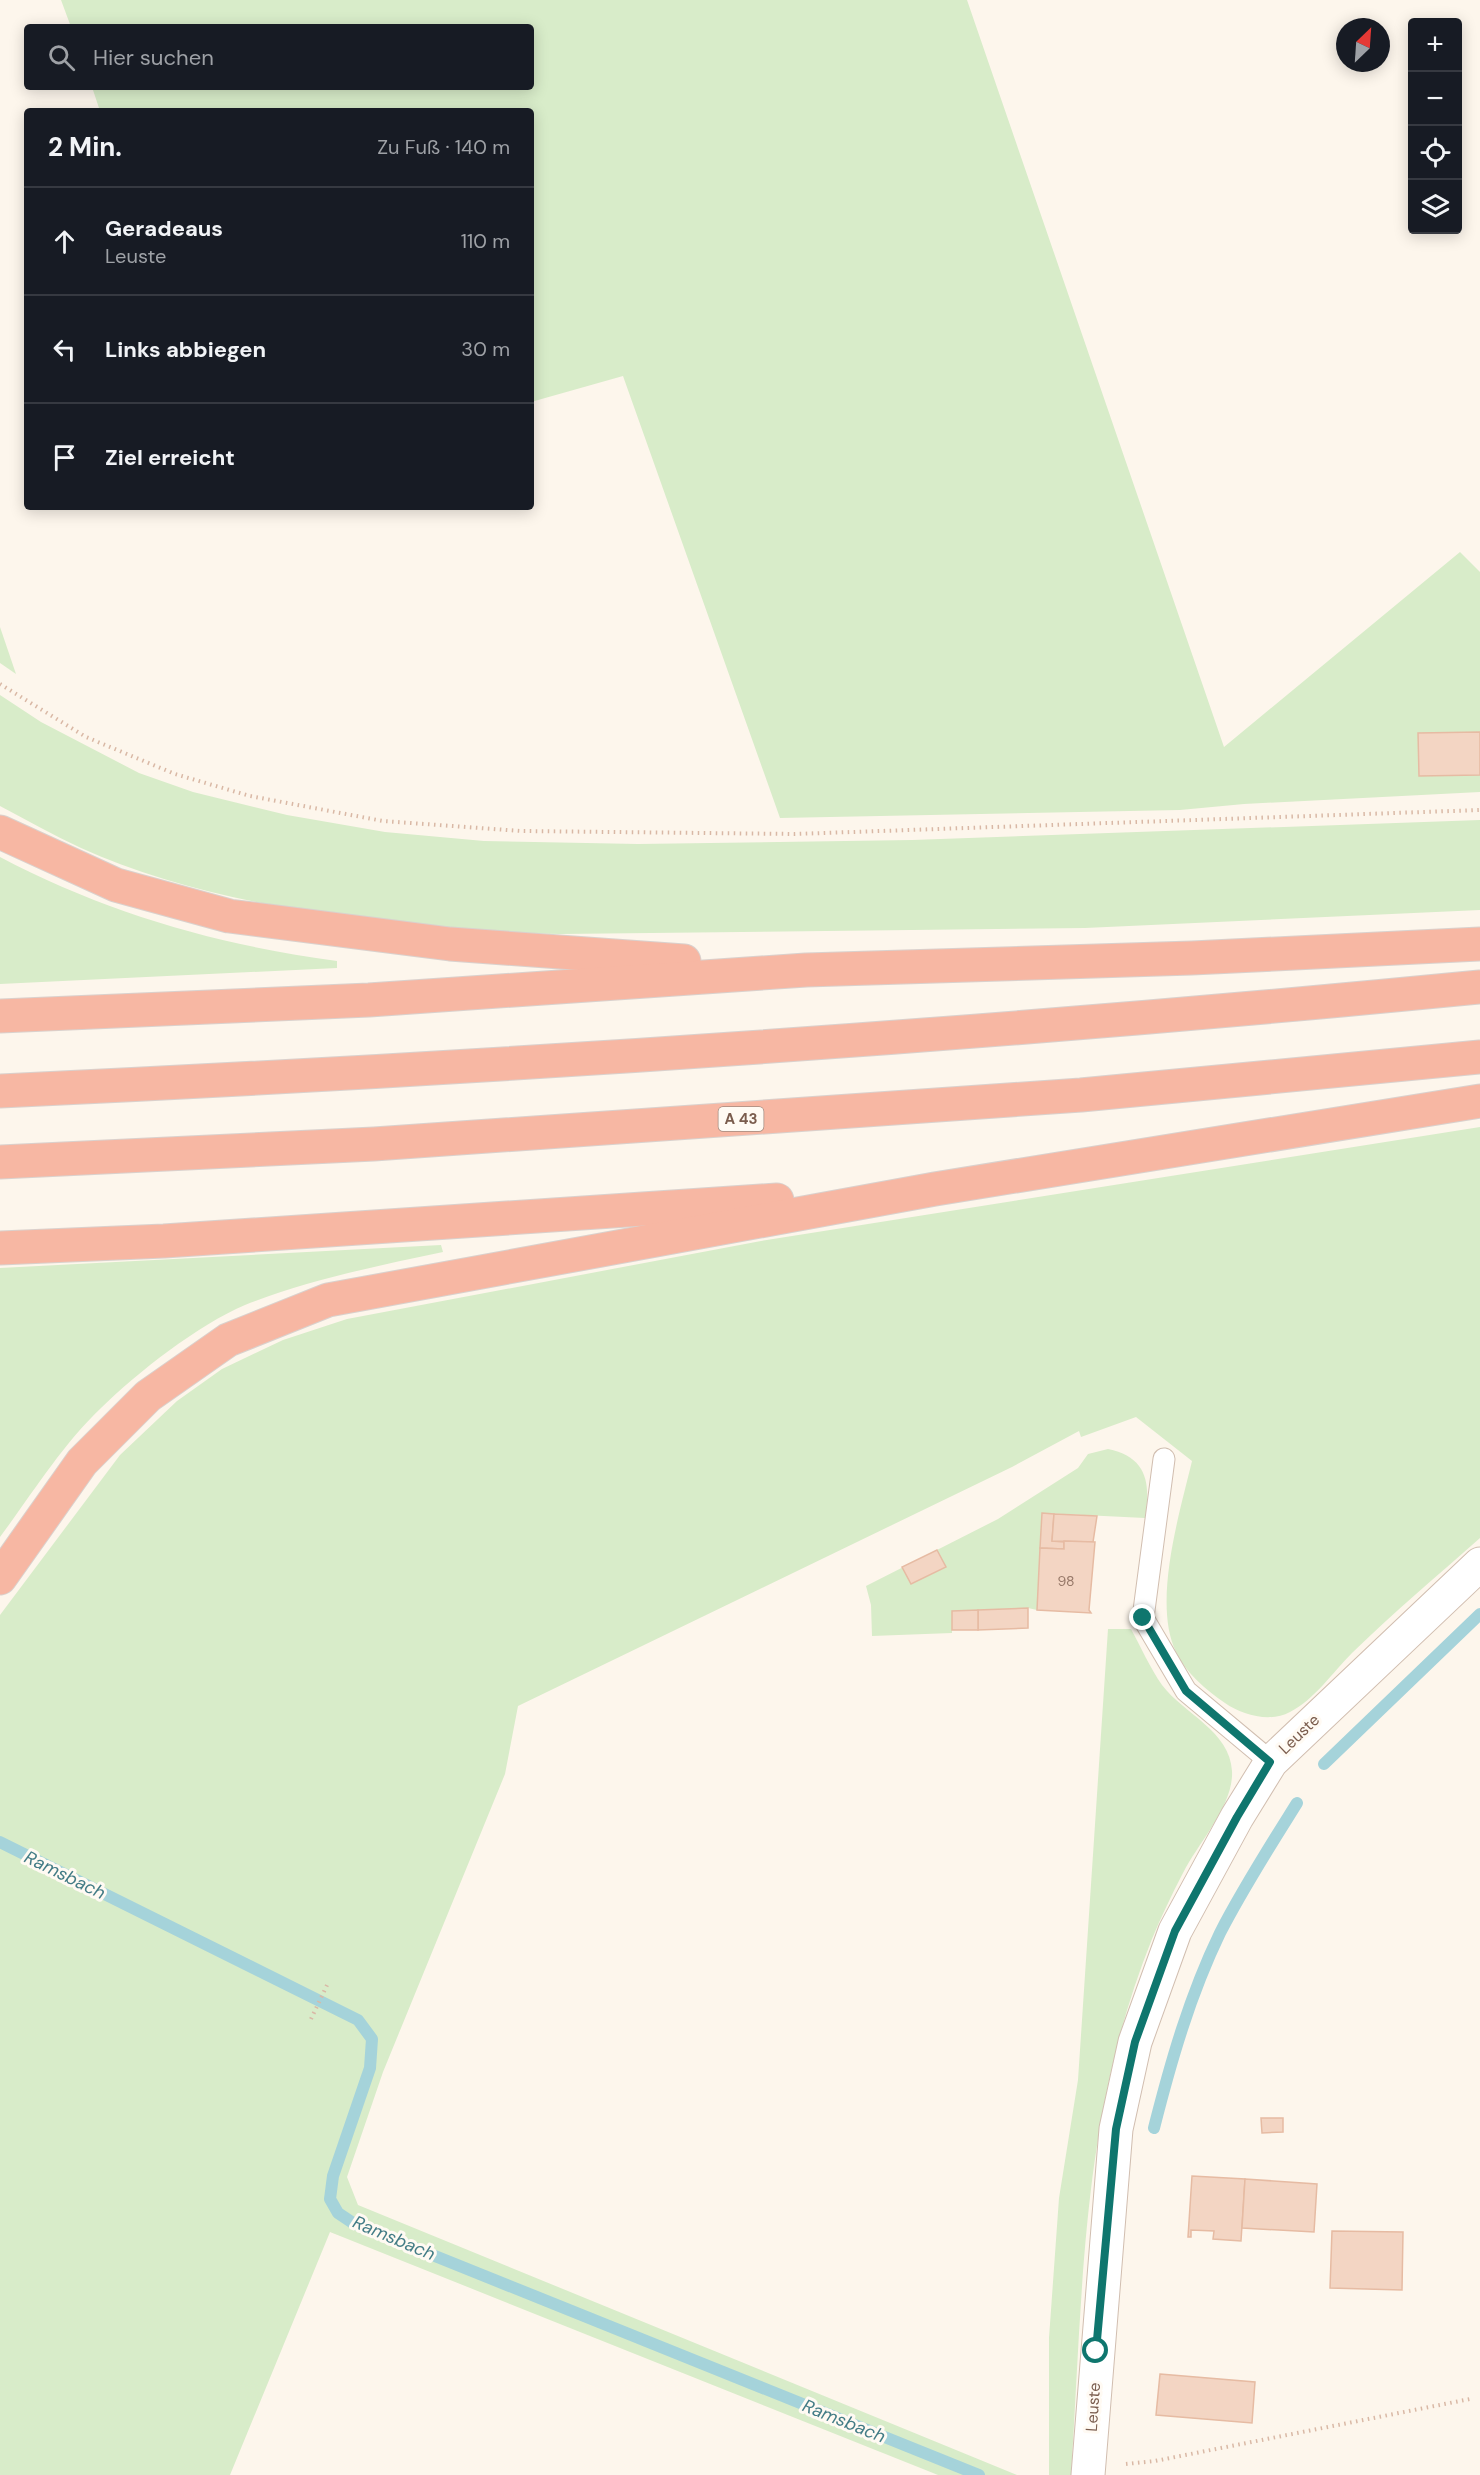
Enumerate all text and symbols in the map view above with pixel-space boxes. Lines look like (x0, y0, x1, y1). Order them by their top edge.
north arrow (1336, 18, 1390, 72)
map controls (1408, 18, 1462, 234)
button: + (1408, 18, 1462, 72)
search box (24, 24, 534, 90)
icon: search (45, 41, 78, 74)
text: Hier suchen (93, 43, 214, 72)
button: − (1408, 72, 1462, 126)
button: locate (1408, 126, 1462, 180)
text: 2 Min. (48, 130, 122, 164)
text: Zu Fuß · 140 m (377, 134, 510, 160)
button: layers (1408, 180, 1462, 234)
text: Geradeaus (105, 214, 223, 243)
icon: ahead (48, 225, 81, 258)
text: 110 m (461, 228, 510, 254)
text: Leuste (105, 243, 166, 269)
icon: left (48, 333, 81, 366)
text: Links abbiegen (105, 335, 266, 364)
text: 30 m (461, 336, 510, 362)
icon: arrive (48, 441, 81, 474)
text: Ziel erreicht (105, 443, 235, 472)
road number: A 43 (718, 1107, 764, 1131)
house number: 98 (1057, 1572, 1075, 1590)
route end (1129, 1604, 1155, 1630)
street label: Leuste (1274, 1709, 1324, 1759)
water label: Ramsbach (20, 1845, 110, 1905)
water label: Ramsbach (349, 2210, 439, 2266)
route start (1082, 2337, 1108, 2363)
street label: Leuste (1081, 2382, 1105, 2432)
water label: Ramsbach (799, 2393, 889, 2449)

